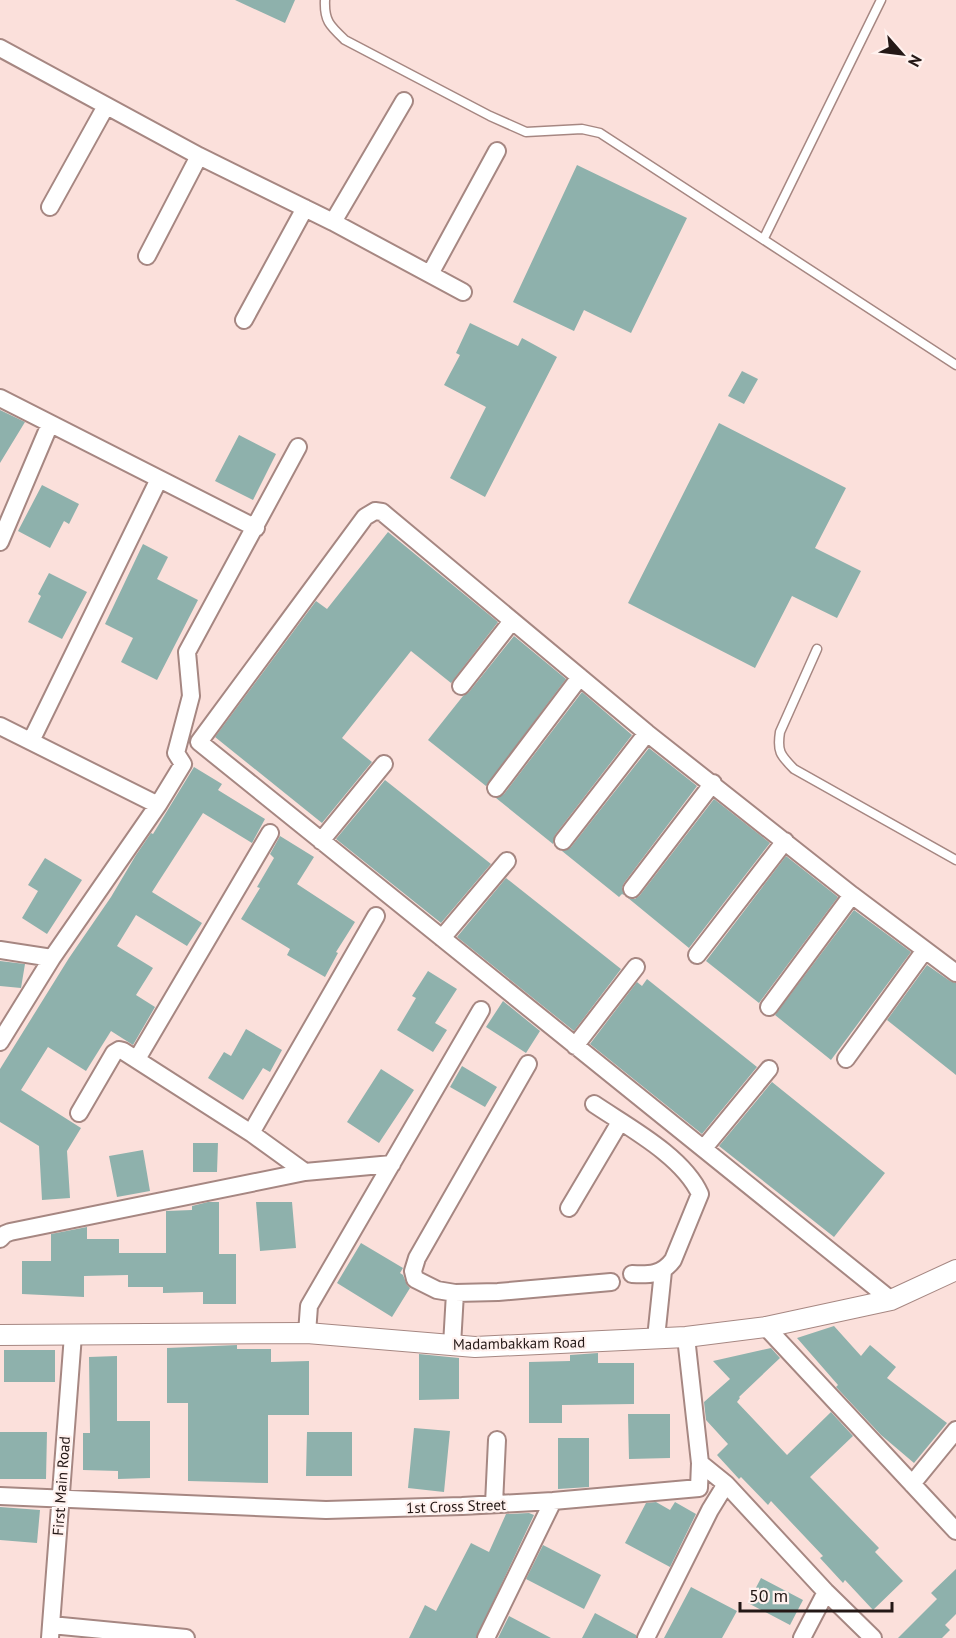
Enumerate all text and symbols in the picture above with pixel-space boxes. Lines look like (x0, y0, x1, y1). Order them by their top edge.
north arrow (872, 24, 932, 84)
text: N (904, 52, 927, 70)
street label: Madambakkam Road (453, 1332, 585, 1354)
street label: First Main Road (48, 1436, 74, 1536)
street label: 1st Cross Street (406, 1495, 506, 1517)
scale bar (740, 1575, 892, 1613)
text: 50 m (749, 1584, 788, 1607)

